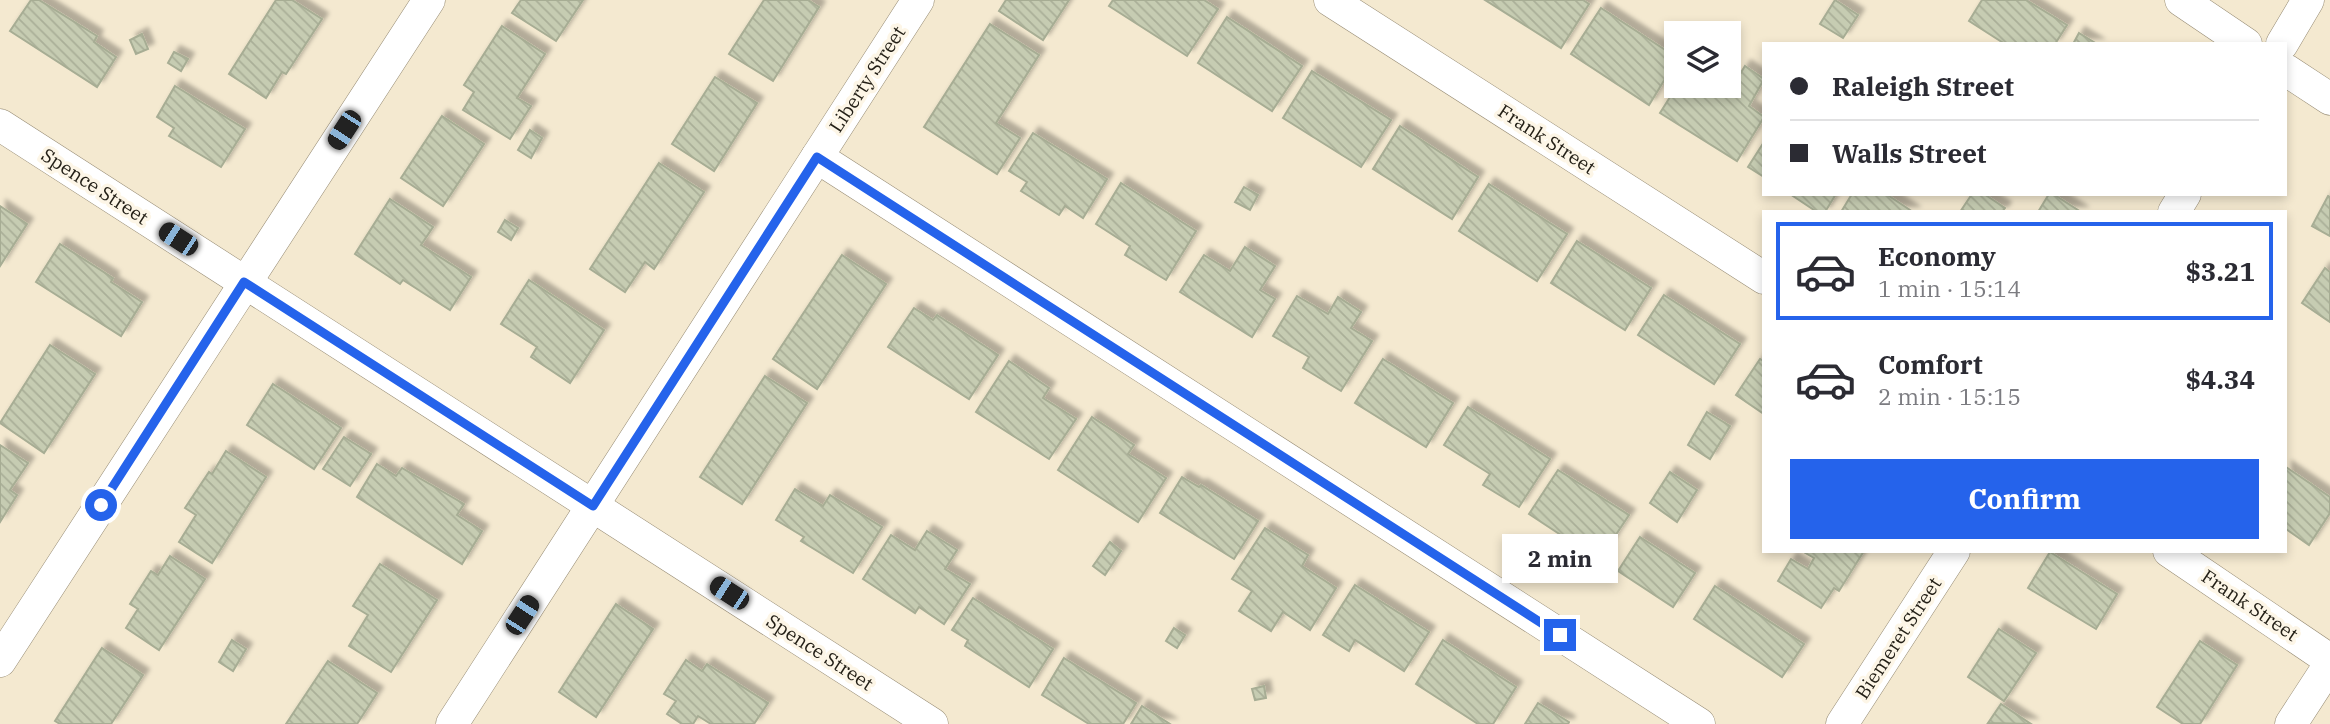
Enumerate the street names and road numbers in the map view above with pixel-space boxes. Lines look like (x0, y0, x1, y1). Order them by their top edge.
street label: Liberty Street (824, 21, 911, 137)
street label: Frank Street (1494, 99, 1600, 180)
street label: Spence Street (37, 142, 153, 230)
street label: Frank Street (2197, 564, 2303, 646)
street label: Biemeret Street (1850, 572, 1946, 703)
street label: Spence Street (762, 608, 878, 696)

